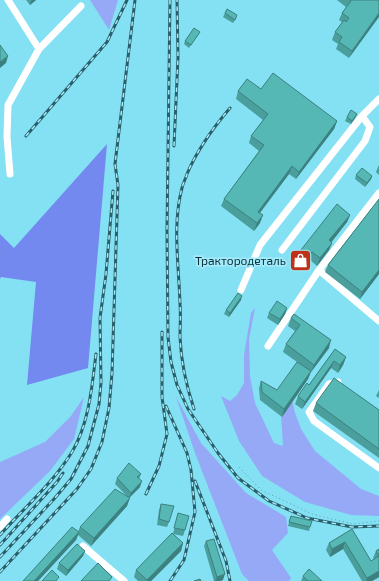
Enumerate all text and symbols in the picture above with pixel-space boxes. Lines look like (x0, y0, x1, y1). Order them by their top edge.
shop icon: Трактородеталь (288, 247, 314, 273)
place label: Трактородеталь (195, 253, 286, 267)

